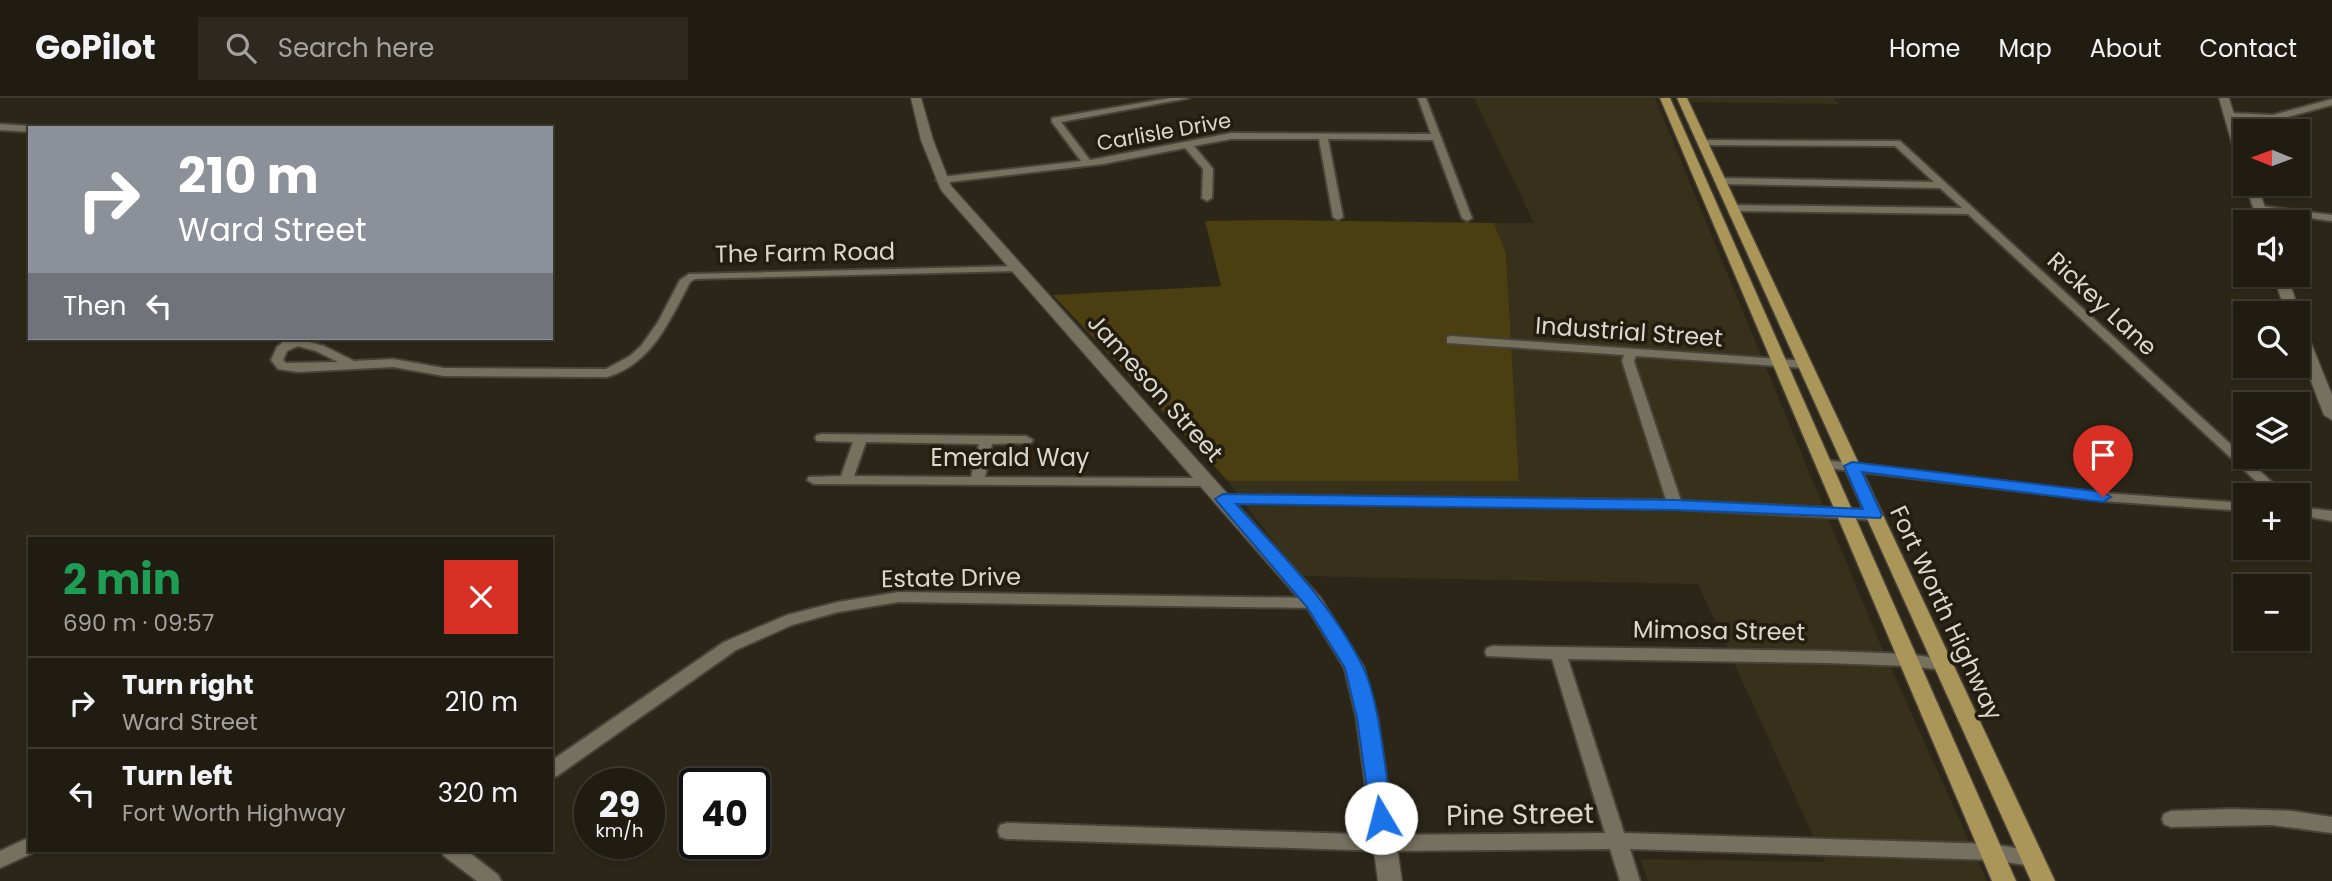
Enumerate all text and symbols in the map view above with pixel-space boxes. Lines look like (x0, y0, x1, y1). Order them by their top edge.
search box (198, 17, 688, 80)
text: GoPilot (35, 24, 156, 71)
icon: search (222, 29, 260, 67)
text: Search here (278, 30, 434, 66)
text: Home (1889, 32, 1961, 65)
text: Map (1999, 32, 2052, 65)
text: About (2090, 32, 2161, 65)
text: Contact (2199, 32, 2297, 65)
street label: Carlisle Drive (1094, 105, 1233, 158)
north arrow (2233, 119, 2310, 196)
map controls (2233, 119, 2310, 651)
text: 210 m (178, 142, 319, 210)
icon: right (63, 154, 154, 245)
text: Ward Street (178, 207, 367, 252)
button: sound (2233, 210, 2310, 287)
street label: The Farm Road (714, 234, 895, 271)
street label: Rickey Lane (2040, 244, 2164, 363)
icon: left (140, 287, 178, 325)
text: Then (63, 288, 126, 324)
button: search (2233, 301, 2310, 378)
street label: Jameson Street (1080, 307, 1231, 469)
street label: Industrial Street (1534, 308, 1724, 355)
button: layers (2233, 392, 2310, 469)
pin (2073, 425, 2133, 497)
icon: arrive (2084, 436, 2122, 474)
street label: Emerald Way (931, 441, 1090, 474)
button: + (2233, 483, 2310, 560)
street label: Fort Worth Highway (1882, 500, 2011, 726)
text: 2 min (63, 550, 181, 609)
button: close (444, 560, 518, 634)
street label: Estate Drive (881, 560, 1021, 595)
button: − (2233, 574, 2310, 651)
text: 690 m · 09:57 (63, 607, 214, 639)
street label: Mimosa Street (1633, 613, 1805, 648)
text: Turn right (122, 667, 254, 703)
icon: right (63, 684, 101, 722)
text: 210 m (445, 684, 518, 720)
text: Ward Street (122, 706, 258, 738)
text: Turn left (122, 758, 233, 794)
speed limit sign: 40 (679, 768, 770, 859)
icon: left (63, 775, 101, 813)
text: 320 m (438, 775, 518, 811)
text: 29 (599, 780, 640, 829)
position arrow (1344, 781, 1418, 855)
street label: Pine Street (1446, 794, 1594, 835)
text: Fort Worth Highway (122, 797, 346, 829)
text: km/h (596, 818, 643, 843)

